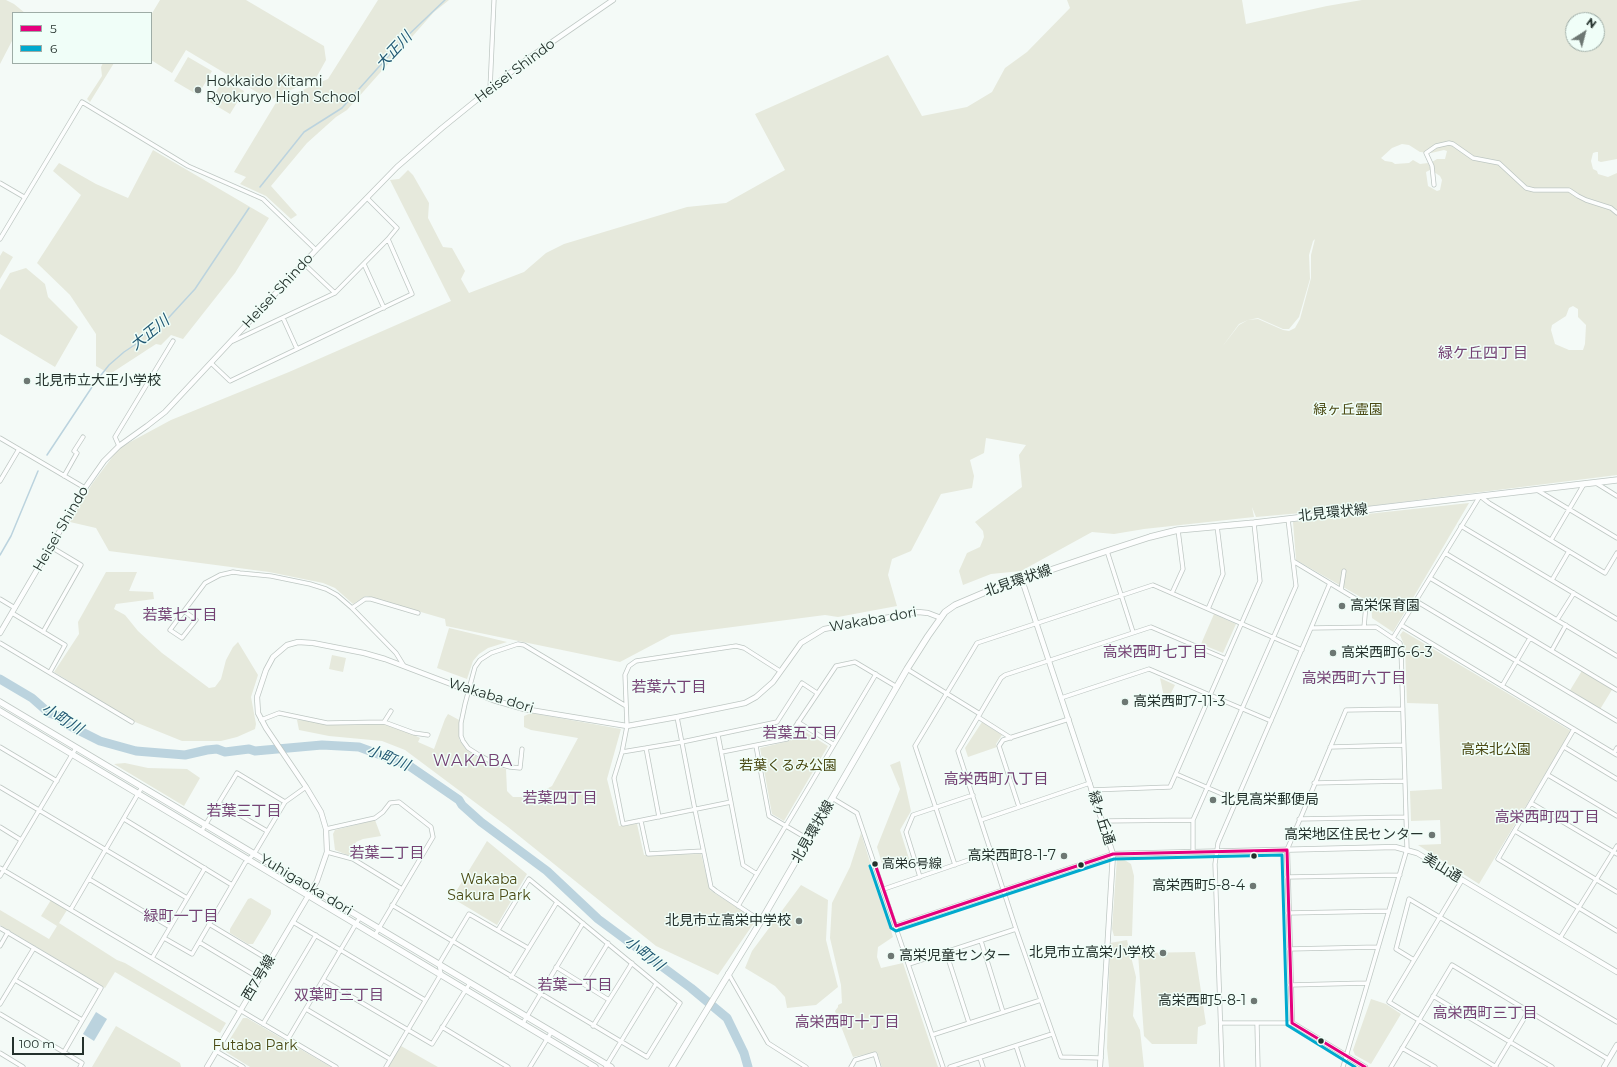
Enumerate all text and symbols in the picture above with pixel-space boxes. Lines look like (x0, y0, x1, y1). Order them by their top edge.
legend (12, 12, 152, 64)
north arrow (1565, 12, 1605, 52)
text: N (1584, 15, 1599, 31)
text: 5 (50, 21, 57, 36)
water label: 大正川 (372, 28, 416, 74)
street label: Heisei Shindo (472, 35, 558, 107)
text: 6 (50, 41, 57, 56)
place label: Hokkaido Kitami Ryokuryo High School (206, 74, 360, 106)
marker: Hokkaido Kitami Ryokuryo High School (193, 85, 203, 95)
street label: Heisei Shindo (239, 250, 317, 332)
water label: 大正川 (127, 312, 173, 354)
district label: 緑ケ丘四丁目 (1438, 345, 1528, 363)
place label: 北見市立大正小学校 (35, 373, 161, 389)
marker: 北見市立大正小学校 (22, 376, 32, 386)
park label: 緑ヶ丘霊園 (1313, 402, 1383, 418)
street label: Heisei Shindo (30, 483, 92, 575)
street label: 北見環状線 (1297, 501, 1369, 525)
street label: 北見環状線 (982, 562, 1054, 600)
place label: 高栄保育園 (1350, 598, 1420, 614)
marker: 高栄保育園 (1337, 601, 1347, 611)
street label: Wakaba dori (828, 604, 918, 636)
district label: 若葉七丁目 (143, 607, 217, 625)
district label: 高栄西町七丁目 (1103, 644, 1207, 662)
place label: 高栄西町6-6-3 (1341, 645, 1433, 661)
marker: 高栄西町6-6-3 (1328, 648, 1338, 658)
district label: 高栄西町六丁目 (1302, 670, 1406, 688)
street label: Wakaba dori (446, 675, 536, 717)
district label: 若葉六丁目 (632, 679, 706, 697)
place label: 高栄西町7-11-3 (1133, 694, 1225, 710)
marker: 高栄西町7-11-3 (1120, 697, 1130, 707)
water label: 小町川 (38, 700, 86, 738)
district label: 若葉五丁目 (763, 725, 837, 743)
water label: 小町川 (364, 741, 412, 775)
park label: 高栄北公園 (1461, 742, 1531, 758)
district label: WAKABA (433, 751, 513, 771)
park label: 若葉くるみ公園 (739, 758, 837, 774)
district label: 高栄西町八丁目 (944, 771, 1048, 789)
street label: 緑ヶ丘通 (1084, 789, 1118, 847)
district label: 若葉四丁目 (523, 790, 597, 808)
place label: 北見高栄郵便局 (1221, 792, 1319, 808)
marker: 北見高栄郵便局 (1208, 795, 1218, 805)
street label: 北見環状線 (788, 797, 838, 867)
district label: 若葉三丁目 (207, 803, 281, 821)
district label: 高栄西町四丁目 (1495, 809, 1599, 827)
place label: 高栄地区住民センター (1284, 827, 1424, 843)
marker: 高栄地区住民センター (1427, 830, 1437, 840)
district label: 若葉二丁目 (350, 845, 424, 863)
place label: 高栄西町8-1-7 (967, 848, 1056, 864)
street label: 美山通 (1420, 850, 1464, 886)
street label: Yuhigaoka dori (257, 851, 355, 919)
marker: 高栄西町8-1-7 (1059, 851, 1069, 861)
unlabelled marker (1249, 851, 1259, 861)
place label: 高栄6号線 (882, 856, 942, 872)
marker: 高栄6号線 (870, 859, 880, 869)
unlabelled marker (1076, 860, 1086, 870)
park label: Wakaba Sakura Park (447, 872, 531, 904)
place label: 高栄西町5-8-4 (1152, 878, 1245, 894)
marker: 高栄西町5-8-4 (1248, 881, 1258, 891)
district label: 緑町一丁目 (144, 908, 218, 926)
place label: 北見市立高栄中学校 (665, 913, 791, 929)
marker: 北見市立高栄中学校 (794, 916, 804, 926)
water label: 小町川 (621, 933, 667, 975)
place label: 北見市立高栄小学校 (1029, 945, 1155, 961)
place label: 高栄児童センター (899, 948, 1011, 964)
marker: 北見市立高栄小学校 (1158, 948, 1168, 958)
marker: 高栄児童センター (886, 951, 896, 961)
street label: 西7号線 (239, 952, 279, 1004)
district label: 若葉一丁目 (538, 977, 612, 995)
district label: 双葉町三丁目 (294, 987, 384, 1005)
place label: 高栄西町5-8-1 (1158, 993, 1246, 1009)
marker: 高栄西町5-8-1 (1249, 996, 1259, 1006)
district label: 高栄西町三丁目 (1433, 1005, 1537, 1023)
district label: 高栄西町十丁目 (795, 1014, 899, 1032)
scale bar (14, 1029, 86, 1055)
text: 100 m (19, 1036, 55, 1051)
unlabelled marker (1316, 1036, 1326, 1046)
park label: Futaba Park (212, 1038, 298, 1054)

